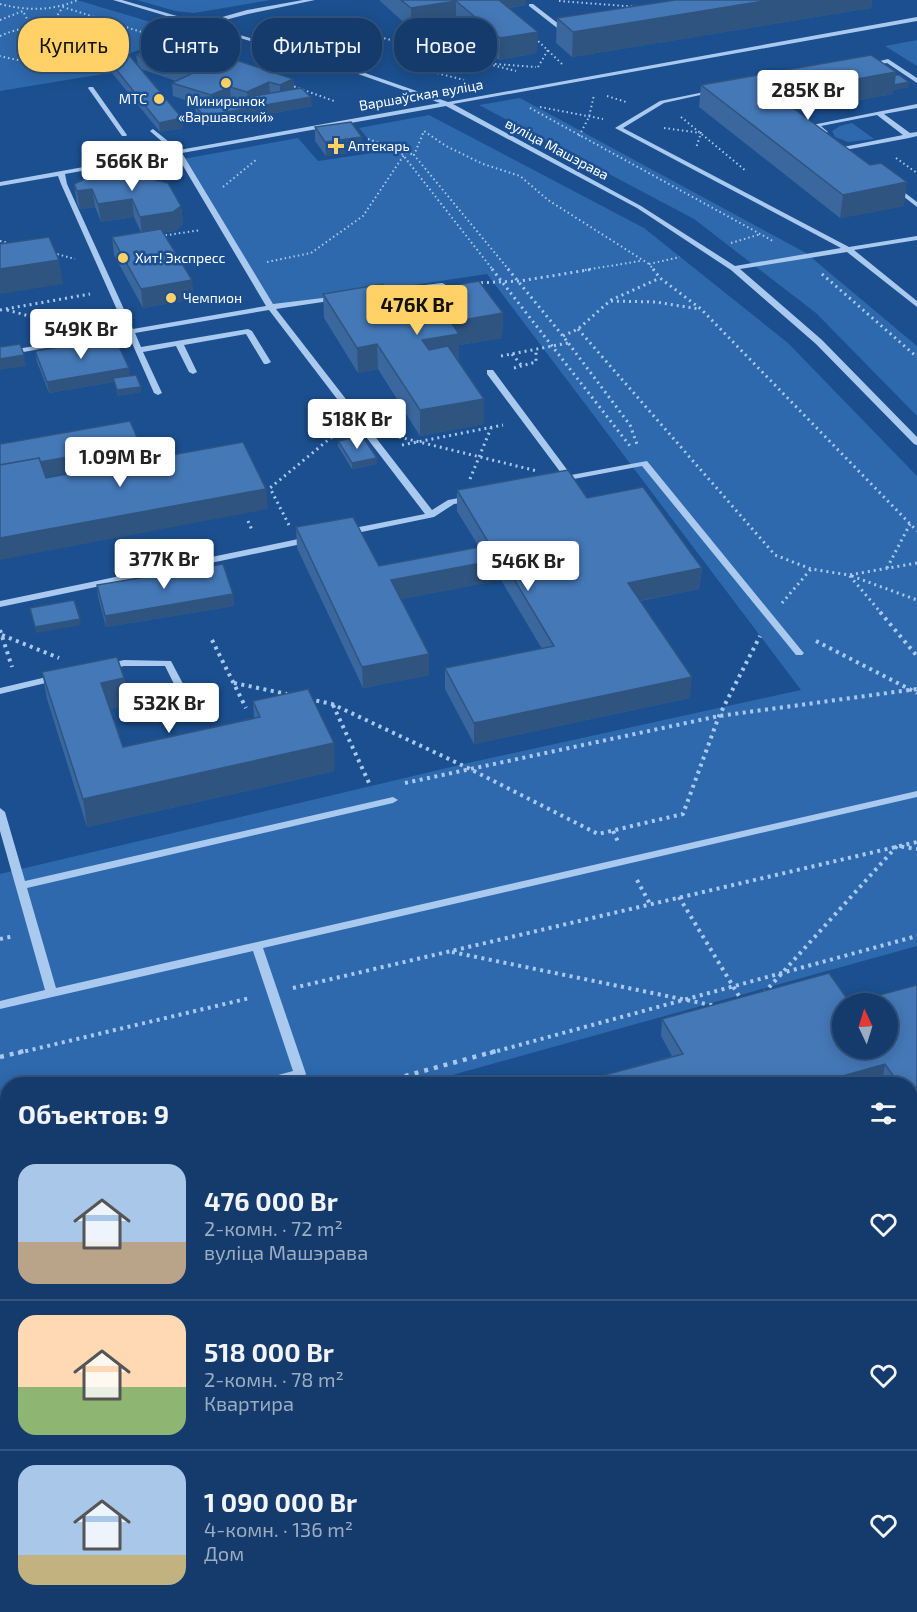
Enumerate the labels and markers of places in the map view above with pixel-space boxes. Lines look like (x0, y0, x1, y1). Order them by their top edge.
pin: 285K Br (753, 70, 863, 121)
marker: Минирынок «Варшавский» (219, 76, 233, 90)
place label: МТС (119, 90, 147, 107)
marker: МТС (152, 92, 166, 106)
place label: Минирынок «Варшавский» (178, 92, 274, 125)
place label: Аптекарь (348, 137, 410, 154)
marker: Аптекарь (329, 139, 343, 153)
pin: 566K Br (77, 141, 187, 192)
place label: Хит! Экспресс (135, 249, 226, 266)
marker: Хит! Экспресс (116, 251, 130, 265)
pin: 476K Br (362, 285, 472, 336)
place label: Чемпион (183, 289, 242, 306)
marker: Чемпион (164, 291, 178, 305)
pin: 549K Br (26, 309, 136, 360)
pin: 518K Br (302, 399, 412, 450)
pin: 1.09M Br (58, 437, 182, 488)
pin: 377K Br (109, 539, 219, 590)
pin: 546K Br (473, 541, 583, 592)
pin: 532K Br (114, 683, 224, 734)

